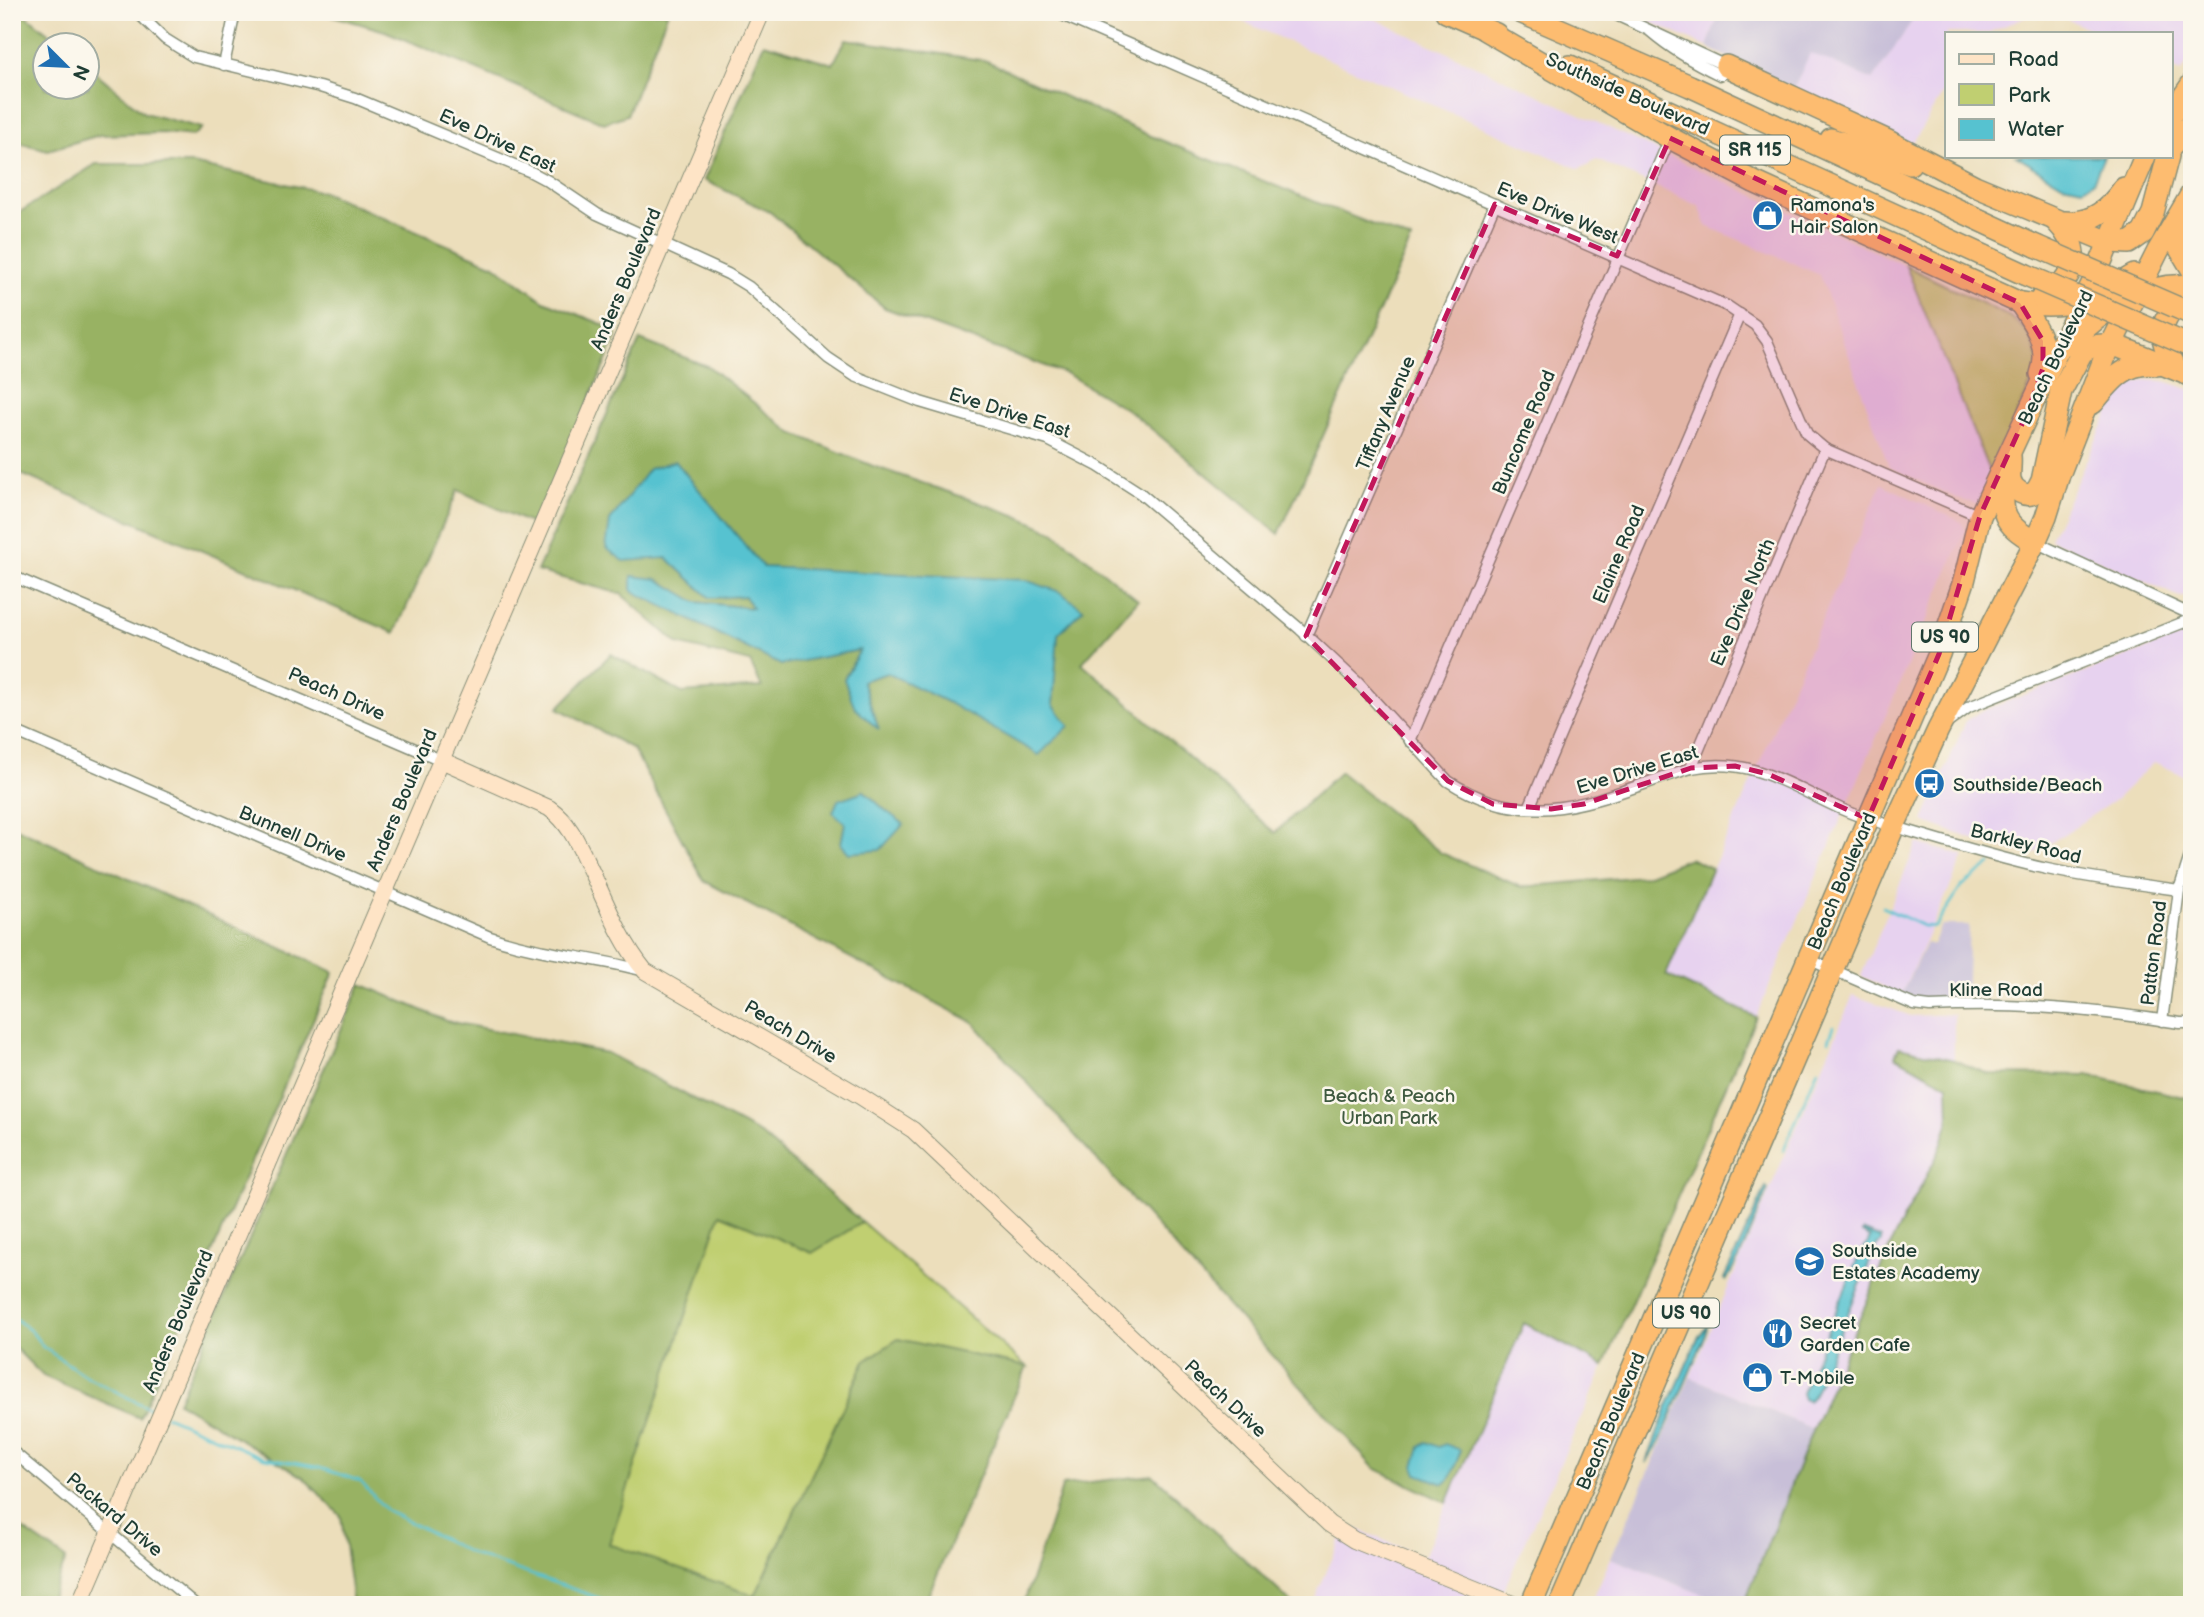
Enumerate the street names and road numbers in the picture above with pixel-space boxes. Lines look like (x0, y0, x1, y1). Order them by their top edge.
street label: Southside Boulevard (1542, 48, 1713, 141)
street label: Eve Drive East (435, 104, 560, 179)
road number: SR 115 (1720, 135, 1790, 164)
street label: Eve Drive West (1493, 177, 1622, 249)
street label: Anders Boulevard (586, 205, 667, 354)
street label: Beach Boulevard (2014, 286, 2099, 429)
street label: Tiffany Avenue (1352, 353, 1421, 474)
street label: Buncome Road (1488, 367, 1561, 498)
street label: Eve Drive East (946, 383, 1073, 444)
street label: Elaine Road (1588, 502, 1650, 607)
street label: Eve Drive North (1706, 535, 1781, 670)
road number: US 90 (1912, 622, 1978, 652)
street label: Peach Drive (284, 663, 388, 726)
street label: Anders Boulevard (362, 726, 443, 875)
street label: Eve Drive East (1574, 741, 1701, 800)
street label: Bunnell Drive (235, 801, 350, 867)
street label: Beach Boulevard (1803, 809, 1882, 954)
street label: Barkley Road (1968, 820, 2084, 869)
street label: Patton Road (2137, 899, 2172, 1007)
street label: Kline Road (1949, 979, 2043, 1002)
street label: Peach Drive (740, 996, 841, 1069)
street label: Anders Boulevard (138, 1247, 219, 1396)
road number: US 90 (1653, 1298, 1719, 1328)
street label: Beach Boulevard (1572, 1349, 1651, 1494)
street label: Peach Drive (1179, 1355, 1271, 1443)
street label: Packard Drive (61, 1468, 167, 1562)

